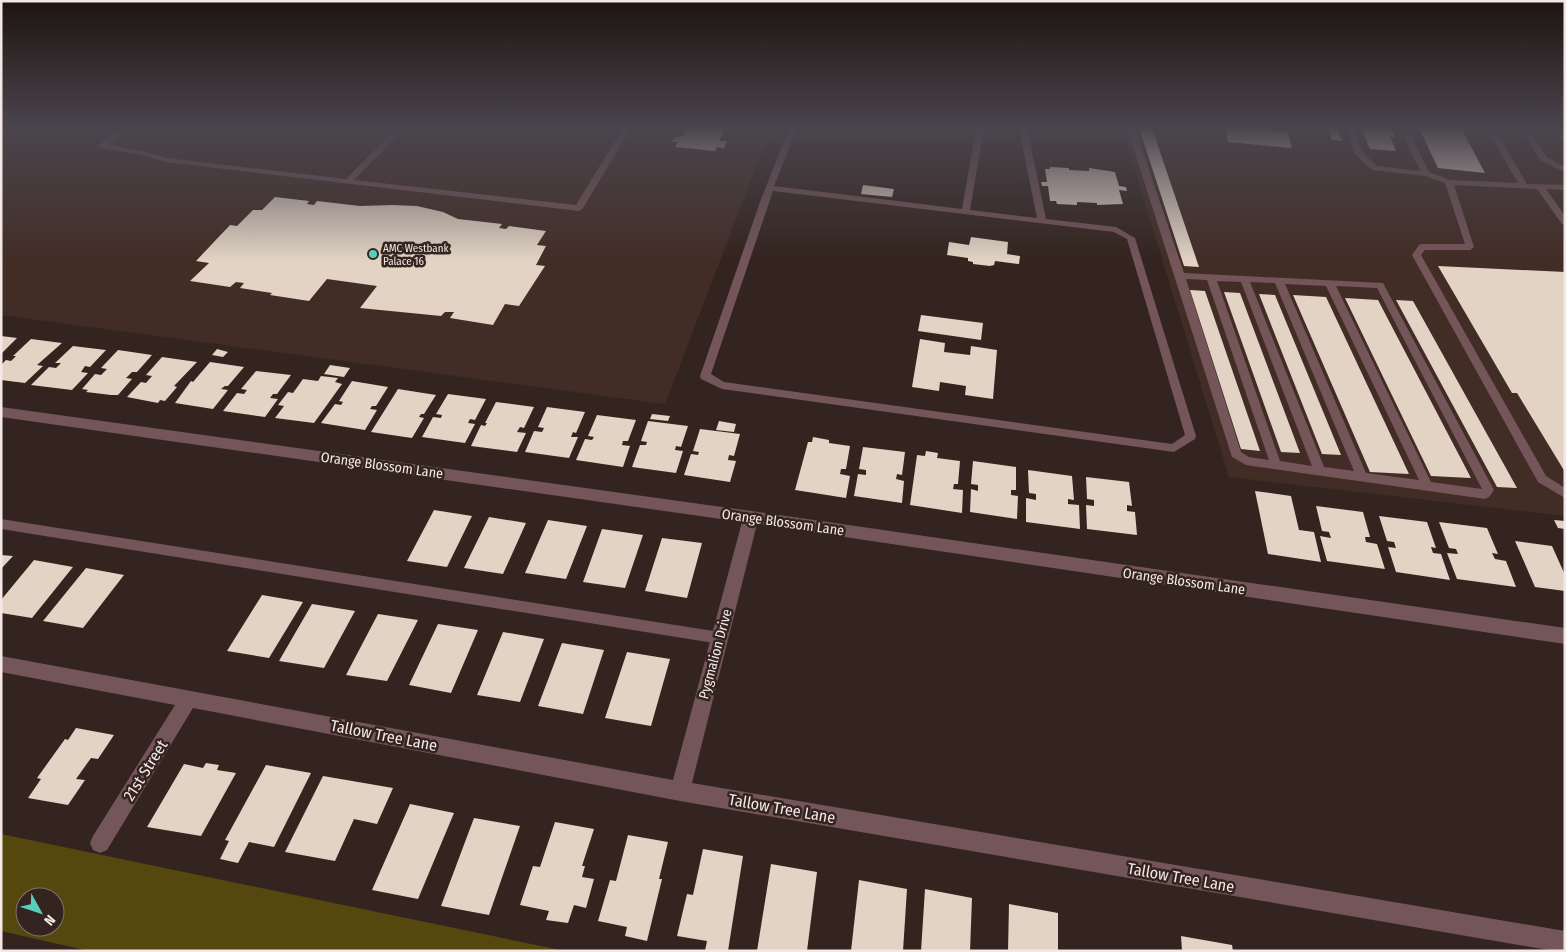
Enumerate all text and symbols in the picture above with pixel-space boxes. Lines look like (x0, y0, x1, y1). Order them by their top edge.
place label: AMC Westbank Palace 16 (383, 242, 449, 268)
marker: AMC Westbank Palace 16 (367, 248, 379, 260)
street label: Orange Blossom Lane (320, 449, 444, 482)
street label: Orange Blossom Lane (721, 506, 845, 539)
street label: Orange Blossom Lane (1122, 565, 1246, 598)
street label: Pygmalion Drive (695, 607, 736, 701)
street label: Tallow Tree Lane (329, 716, 439, 755)
street label: 21st Street (119, 736, 172, 804)
street label: Tallow Tree Lane (727, 790, 837, 827)
street label: Tallow Tree Lane (1126, 859, 1236, 896)
north arrow (15, 887, 65, 937)
text: N (40, 911, 59, 929)

